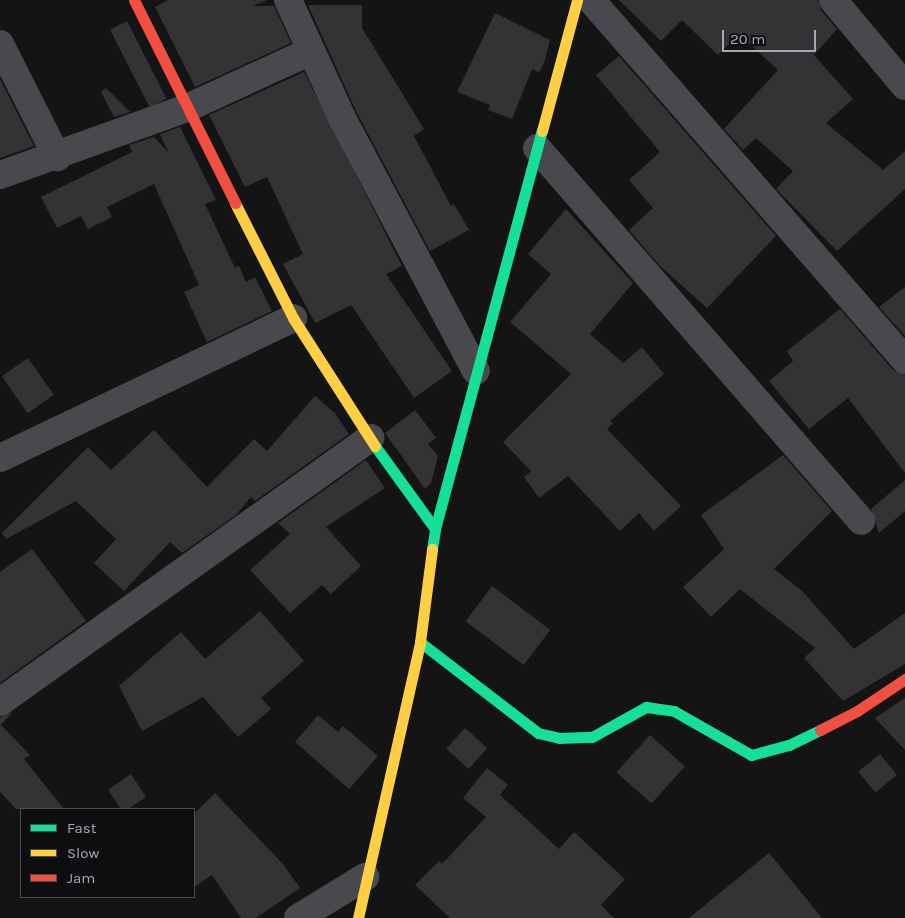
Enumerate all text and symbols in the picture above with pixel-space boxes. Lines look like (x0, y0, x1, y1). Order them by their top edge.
scale bar (725, 20, 819, 52)
text: 20 m (730, 30, 765, 48)
legend (20, 808, 195, 898)
text: Fast (67, 819, 96, 837)
text: Slow (67, 844, 99, 862)
text: Jam (67, 869, 95, 887)

